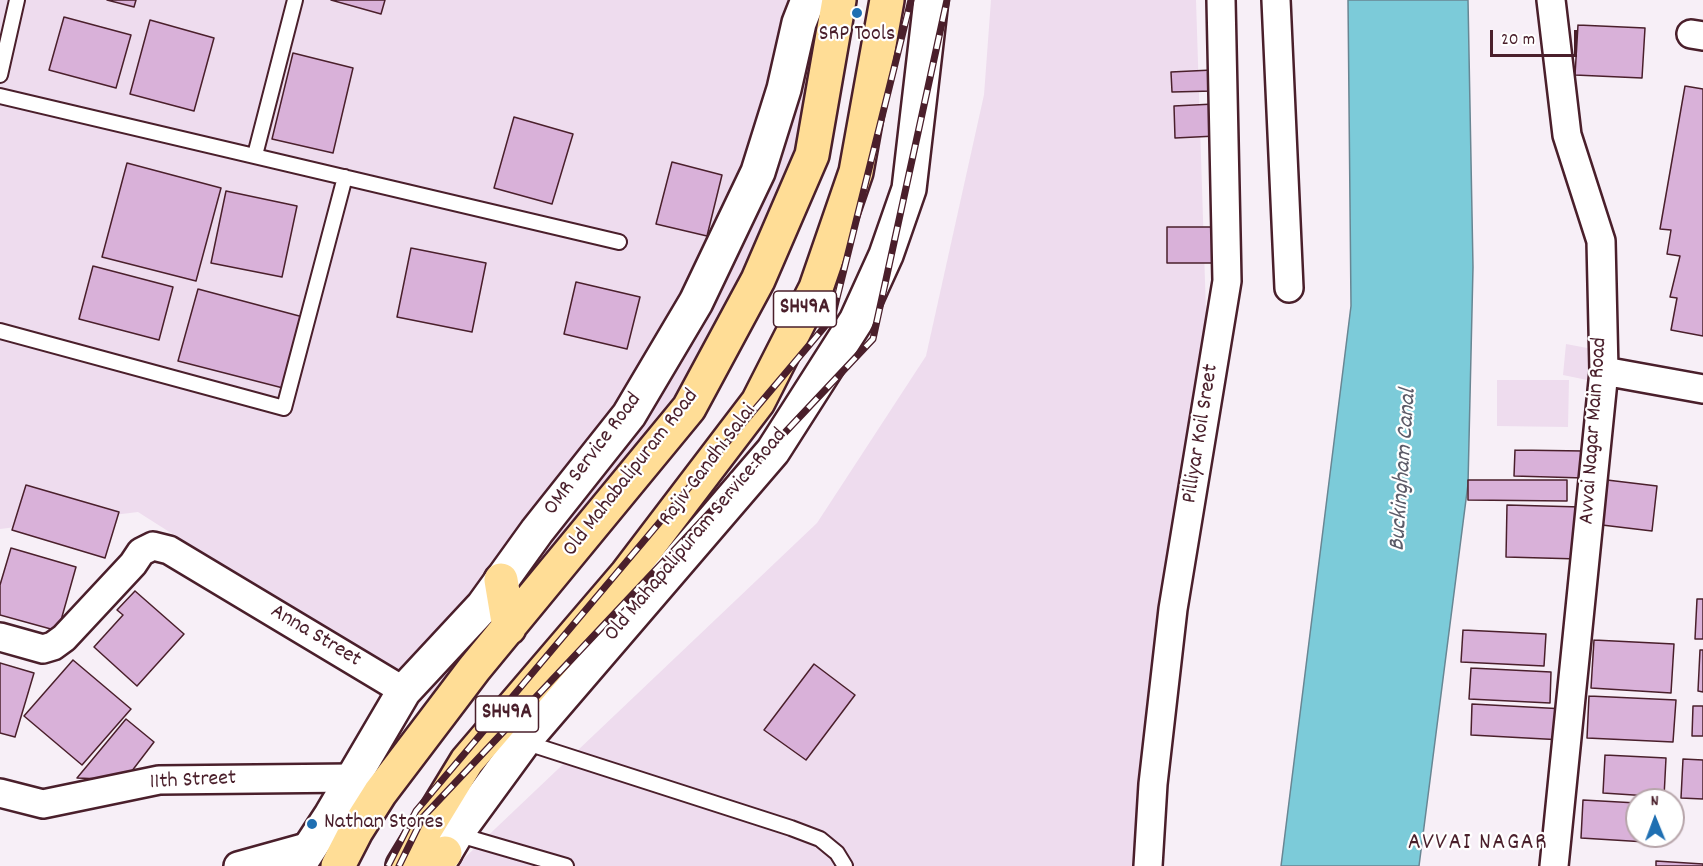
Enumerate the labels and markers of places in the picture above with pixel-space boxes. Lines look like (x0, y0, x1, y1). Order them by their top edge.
marker: SRP Tools (850, 6, 864, 20)
place label: SRP Tools (819, 23, 895, 49)
place label: Nathan Stores (324, 811, 444, 837)
marker: Nathan Stores (305, 817, 319, 831)

